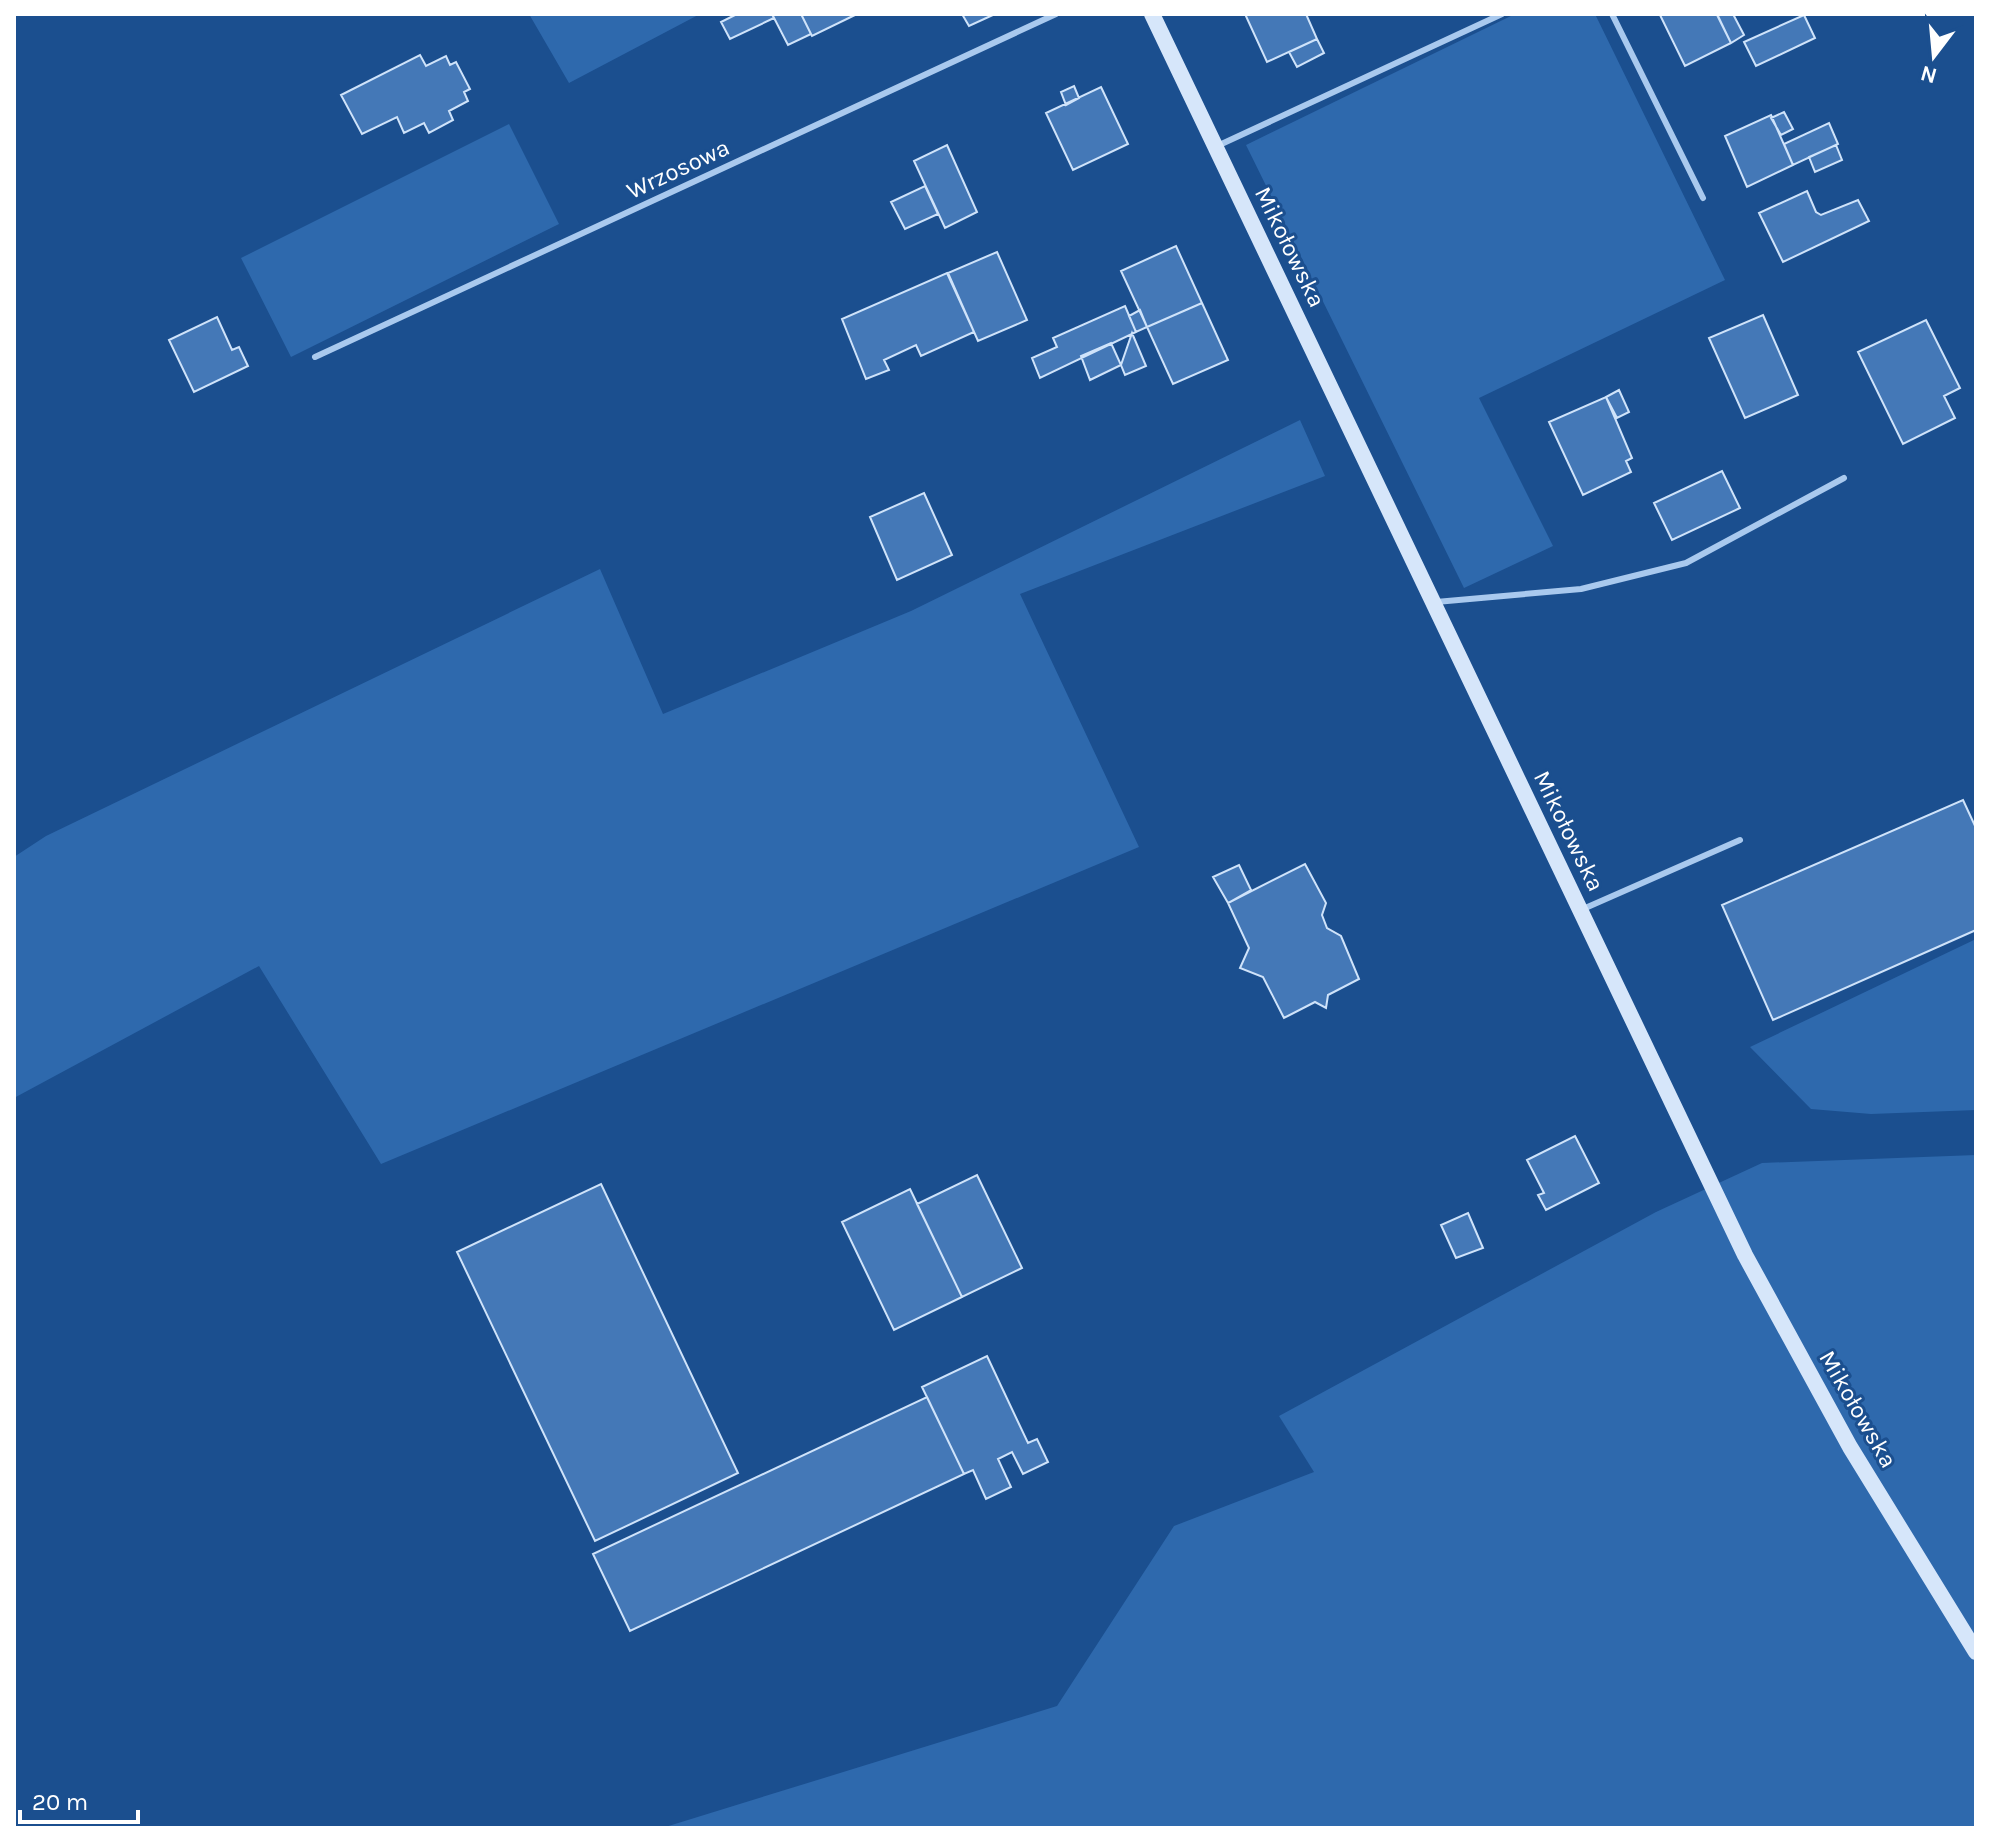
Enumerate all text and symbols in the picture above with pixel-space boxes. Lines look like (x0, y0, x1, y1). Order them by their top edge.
north arrow (1894, 16, 1974, 96)
text: N (1918, 60, 1940, 89)
street label: Wrzosowa (622, 133, 734, 205)
street label: Mikołowska (1249, 182, 1331, 312)
street label: Mikołowska (1528, 766, 1610, 896)
street label: Mikołowska (1813, 1345, 1903, 1473)
scale bar (20, 1774, 138, 1824)
text: 20 m (32, 1788, 88, 1816)

